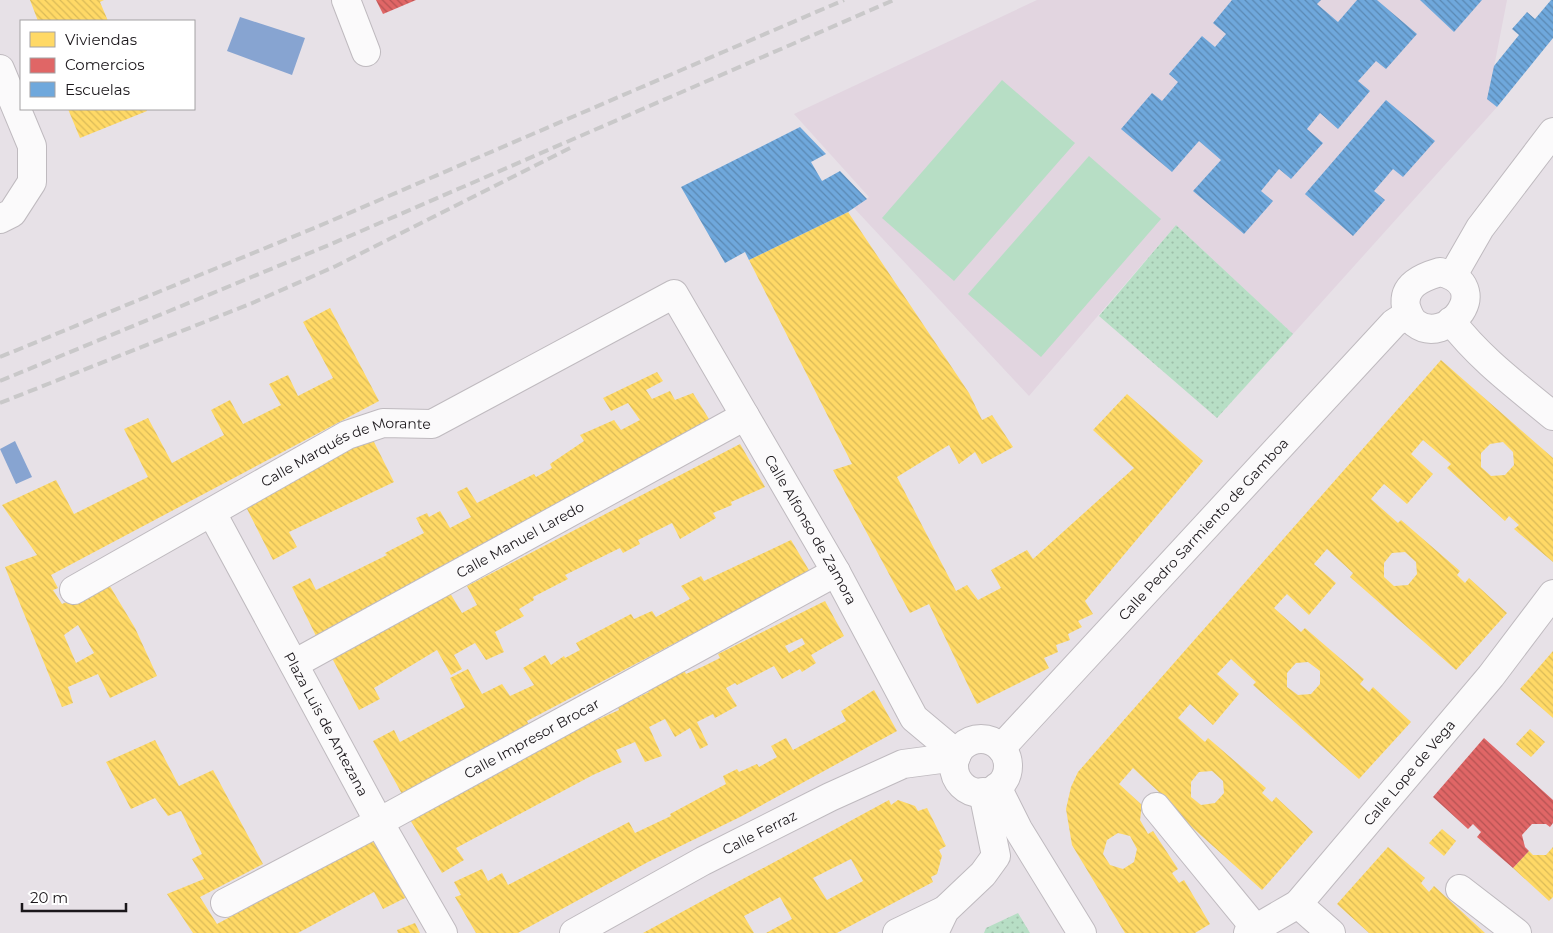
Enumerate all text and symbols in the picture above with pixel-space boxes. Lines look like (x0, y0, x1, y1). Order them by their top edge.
legend (20, 20, 195, 110)
text: Viviendas (65, 30, 137, 49)
text: Comercios (65, 55, 145, 74)
text: Escuelas (65, 80, 130, 99)
street label: Calle Marqués de Morante (258, 414, 431, 491)
street label: Calle Pedro Sarmiento de Gamboa (1114, 434, 1292, 624)
street label: Calle Alfonso de Zamora (761, 451, 861, 608)
street label: Calle Manuel Laredo (453, 497, 587, 582)
street label: Plaza Luis de Antezana (280, 649, 372, 799)
street label: Calle Impresor Brocar (461, 694, 603, 783)
street label: Calle Lope de Vega (1359, 716, 1459, 829)
street label: Calle Ferraz (719, 806, 800, 859)
scale bar (22, 880, 126, 912)
text: 20 m (30, 888, 68, 907)

